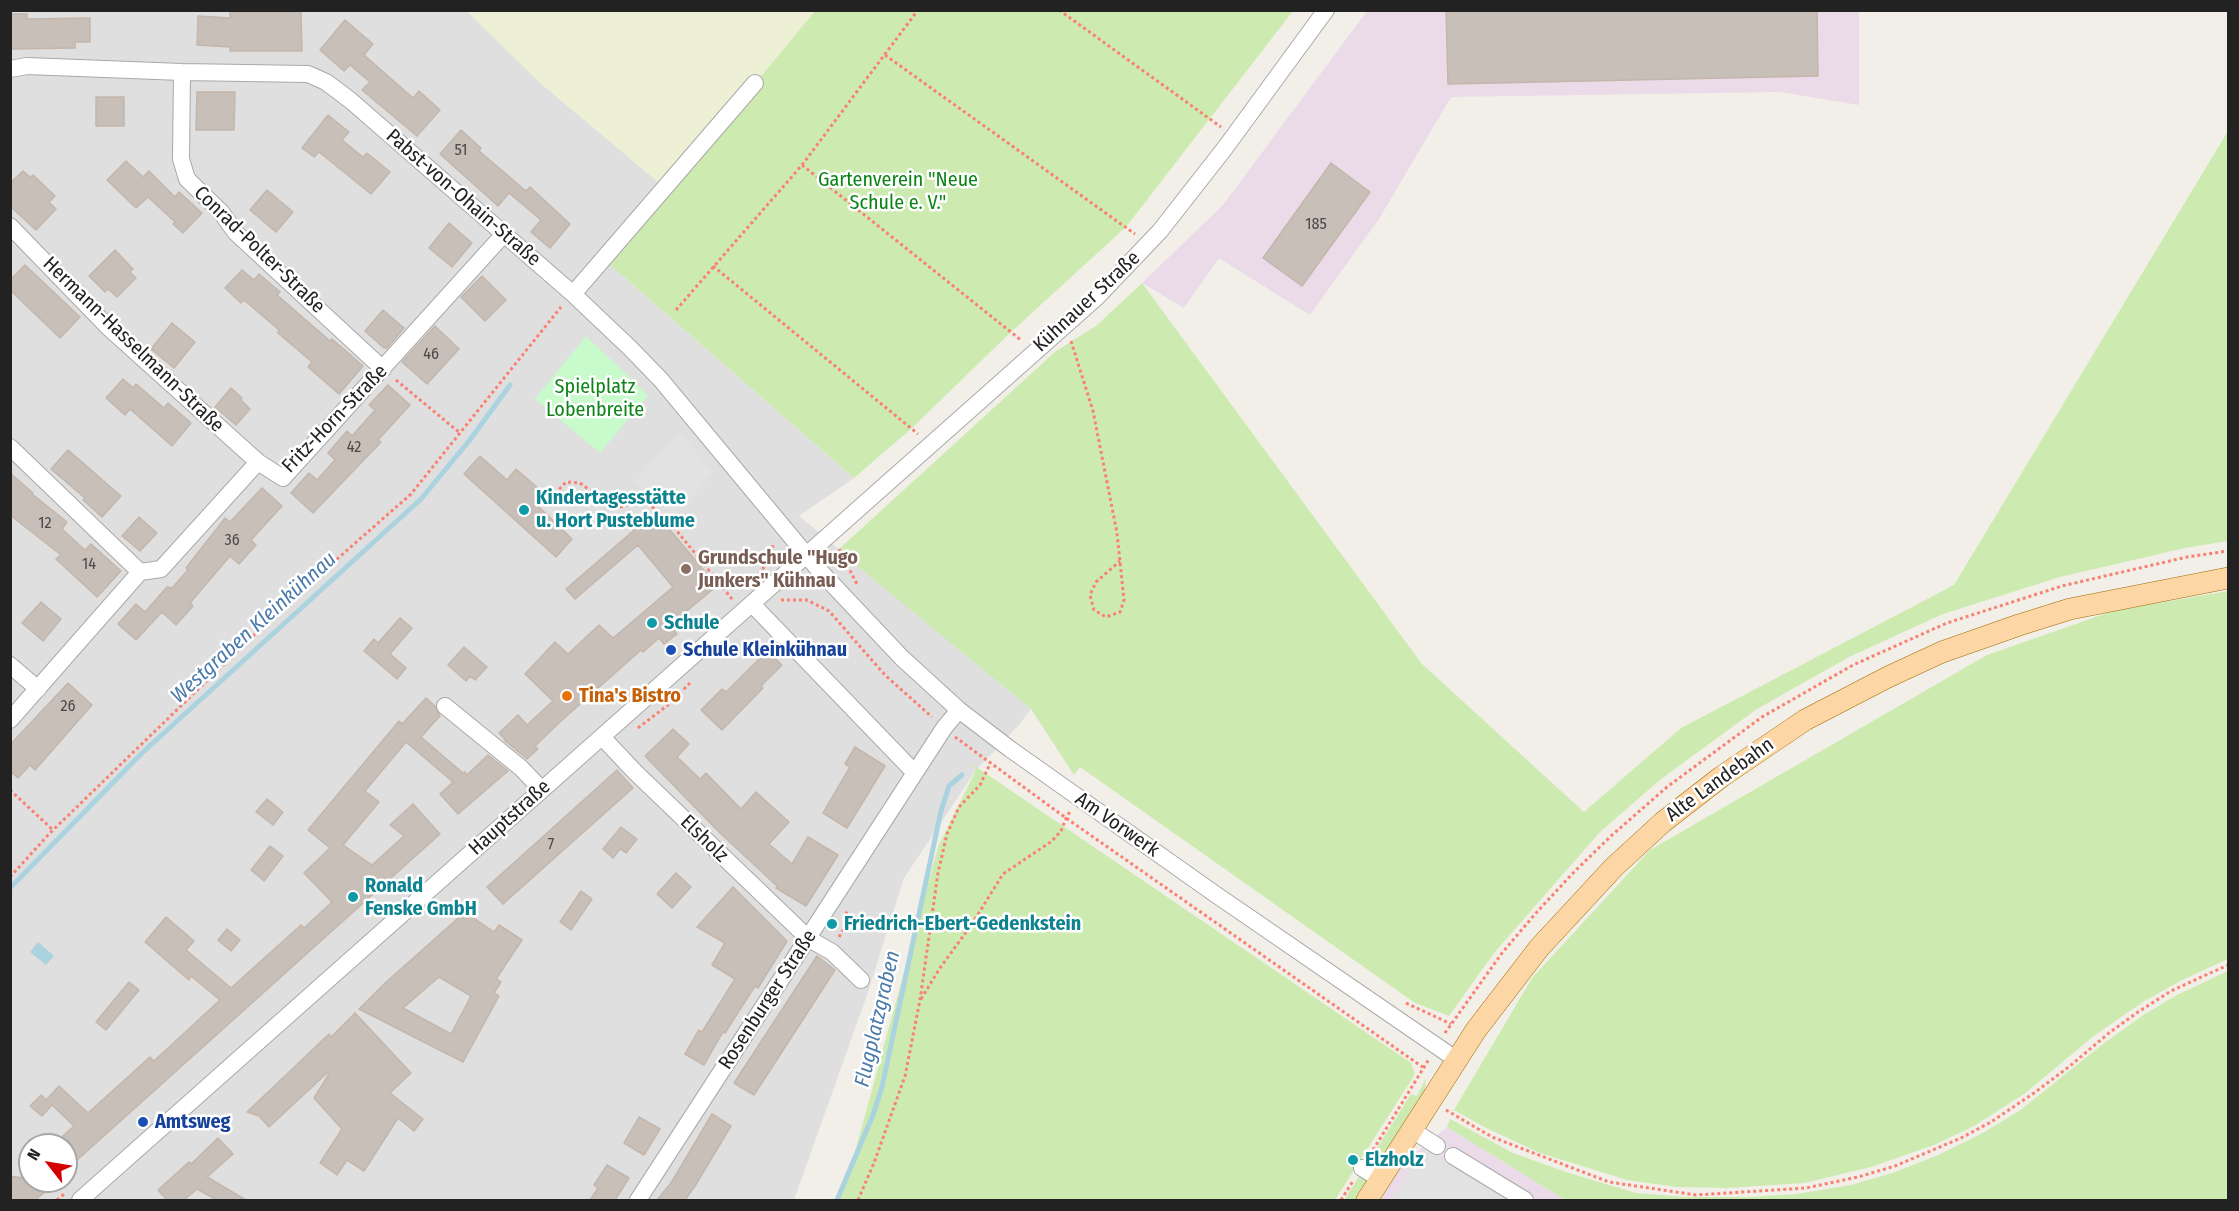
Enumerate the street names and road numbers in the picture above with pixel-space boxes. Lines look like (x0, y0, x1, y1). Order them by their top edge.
street label: Pabst-von-Ohain-Straße (381, 124, 545, 272)
street label: Conrad-Polter-Straße (188, 181, 330, 319)
street label: Kühnauer Straße (1029, 247, 1145, 357)
street label: Hermann-Hasselmann-Straße (37, 252, 229, 438)
street label: Fritz-Horn-Straße (277, 360, 393, 478)
street label: Alte Landebahn (1661, 733, 1779, 827)
street label: Hauptstraße (464, 775, 556, 861)
street label: Am Vorwerk (1070, 787, 1164, 863)
street label: Elsholz (675, 810, 733, 868)
street label: Rosenburger Straße (714, 926, 822, 1074)

